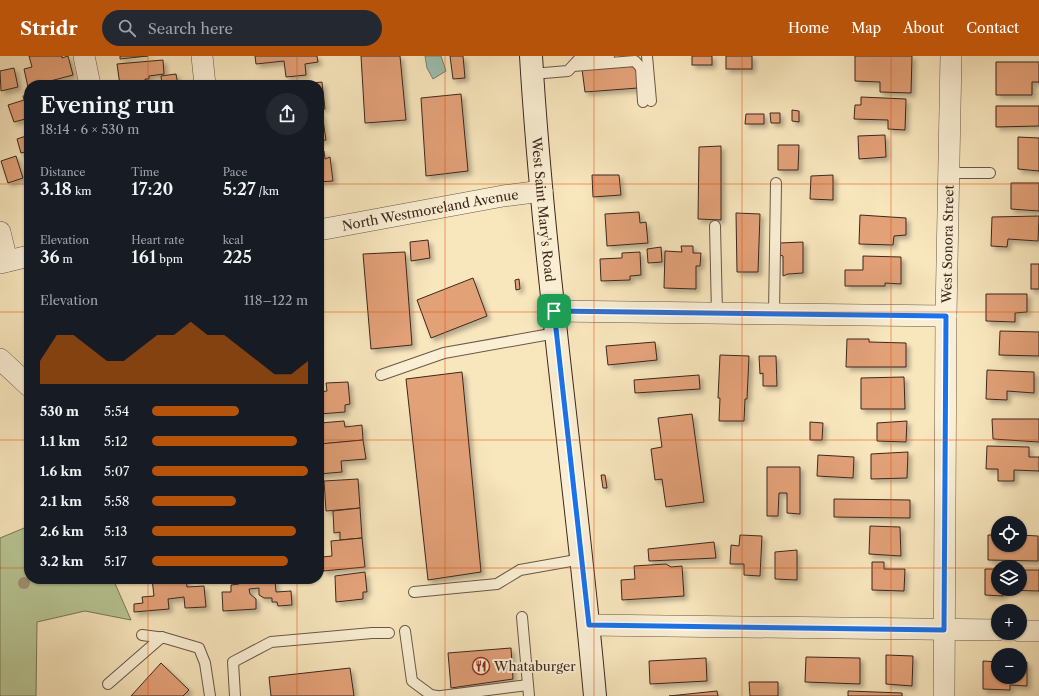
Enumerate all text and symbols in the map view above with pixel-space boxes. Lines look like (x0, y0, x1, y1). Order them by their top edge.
search box (102, 10, 382, 46)
text: Stridr (20, 17, 78, 40)
icon: search (116, 17, 138, 39)
text: Search here (148, 19, 233, 38)
text: Home (788, 19, 829, 37)
text: Map (851, 19, 881, 37)
text: About (903, 19, 944, 37)
text: Contact (966, 19, 1019, 37)
text: Evening run (40, 92, 175, 119)
button: share (266, 93, 308, 135)
text: 18:14 · 6 × 530 m (40, 121, 139, 137)
street label: West Saint Mary's Road (529, 135, 558, 283)
text: Distance (40, 165, 86, 179)
text: Time (131, 165, 159, 179)
text: Pace (223, 165, 248, 179)
text: 3.18 (40, 179, 72, 199)
text: 17:20 (131, 179, 173, 199)
text: 5:27 (223, 179, 256, 199)
text: km (72, 184, 92, 198)
text: /km (256, 184, 279, 198)
street label: West Sonora Street (938, 184, 957, 304)
street label: North Westmoreland Avenue (341, 186, 519, 234)
text: Elevation (40, 233, 89, 247)
text: Heart rate (131, 233, 184, 247)
text: kcal (223, 233, 243, 247)
text: 36 (40, 247, 60, 267)
text: 161 (131, 247, 156, 267)
text: 225 (223, 247, 252, 267)
text: m (60, 252, 73, 266)
text: bpm (156, 252, 183, 266)
text: Elevation (40, 292, 98, 308)
text: 118–122 m (244, 292, 308, 308)
pin (537, 294, 571, 328)
icon: arrive (543, 300, 565, 322)
text: 530 m (40, 403, 79, 419)
text: 5:54 (104, 403, 129, 419)
text: 1.1 km (40, 433, 80, 449)
text: 5:12 (104, 433, 128, 449)
text: 1.6 km (40, 463, 82, 479)
text: 5:07 (104, 463, 129, 479)
text: 2.1 km (40, 493, 82, 509)
text: 5:58 (104, 493, 129, 509)
map controls (991, 516, 1027, 684)
button: locate (991, 516, 1027, 552)
text: 2.6 km (40, 523, 84, 539)
text: 5:13 (104, 523, 127, 539)
text: 3.2 km (40, 553, 83, 569)
text: 5:17 (104, 553, 127, 569)
button: layers (991, 560, 1027, 596)
button: + (991, 604, 1027, 640)
button: − (991, 648, 1027, 684)
restaurant icon: Whataburger (471, 656, 491, 676)
place label: Whataburger (493, 658, 576, 674)

